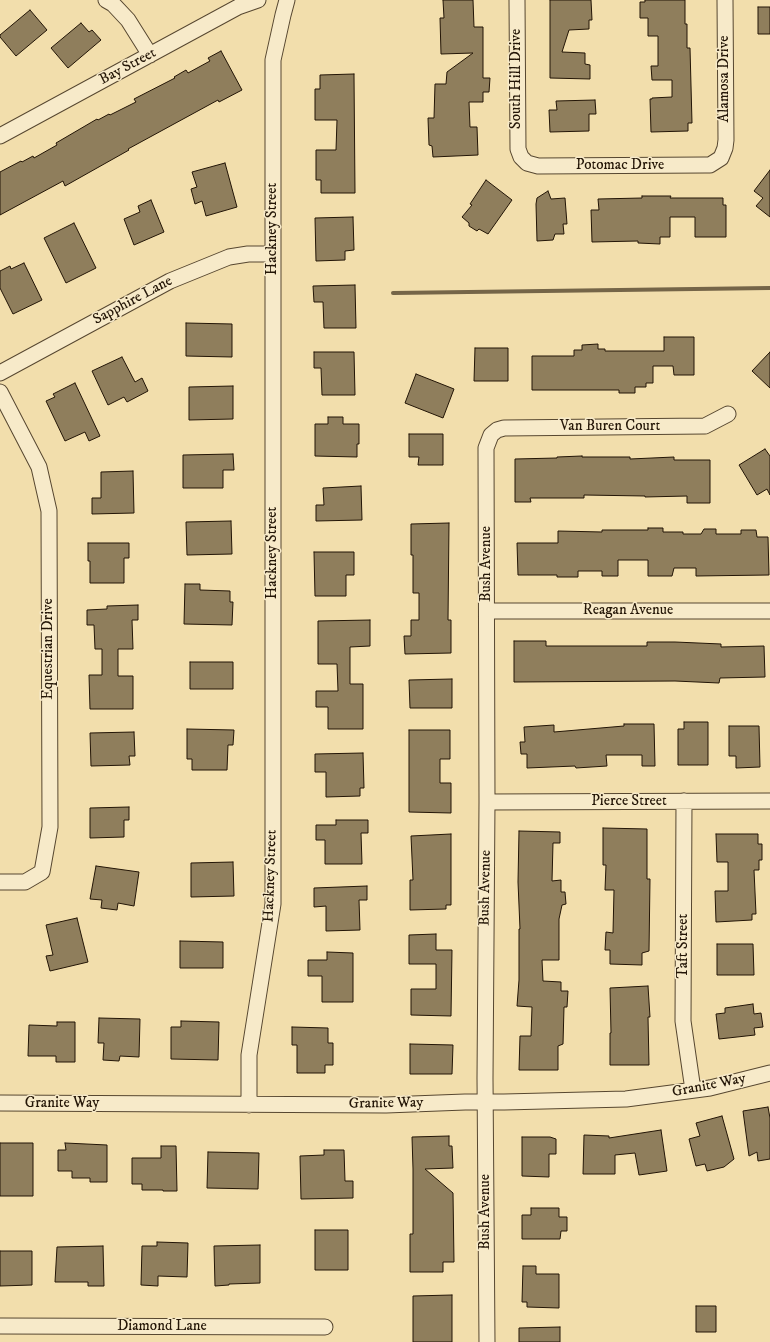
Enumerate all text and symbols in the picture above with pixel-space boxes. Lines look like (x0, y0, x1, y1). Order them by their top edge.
street label: South Hill Drive (508, 29, 526, 129)
street label: Alamosa Drive (716, 36, 734, 122)
street label: Bay Street (97, 45, 159, 89)
street label: Potomac Drive (576, 157, 664, 175)
street label: Hackney Street (264, 183, 282, 275)
street label: Sapphire Lane (90, 273, 176, 329)
street label: Van Buren Court (560, 418, 660, 436)
street label: Hackney Street (264, 507, 282, 599)
street label: Bush Avenue (478, 526, 496, 602)
street label: Equestrian Drive (40, 598, 58, 700)
street label: Reagan Avenue (583, 602, 673, 620)
street label: Pierce Street (591, 793, 667, 811)
street label: Hackney Street (260, 829, 282, 923)
street label: Bush Avenue (476, 850, 496, 926)
street label: Taft Street (675, 914, 693, 978)
street label: Granite Way (671, 1070, 747, 1102)
street label: Granite Way (349, 1094, 423, 1114)
street label: Granite Way (25, 1095, 99, 1113)
street label: Bush Avenue (477, 1174, 495, 1250)
street label: Diamond Lane (117, 1318, 207, 1336)

